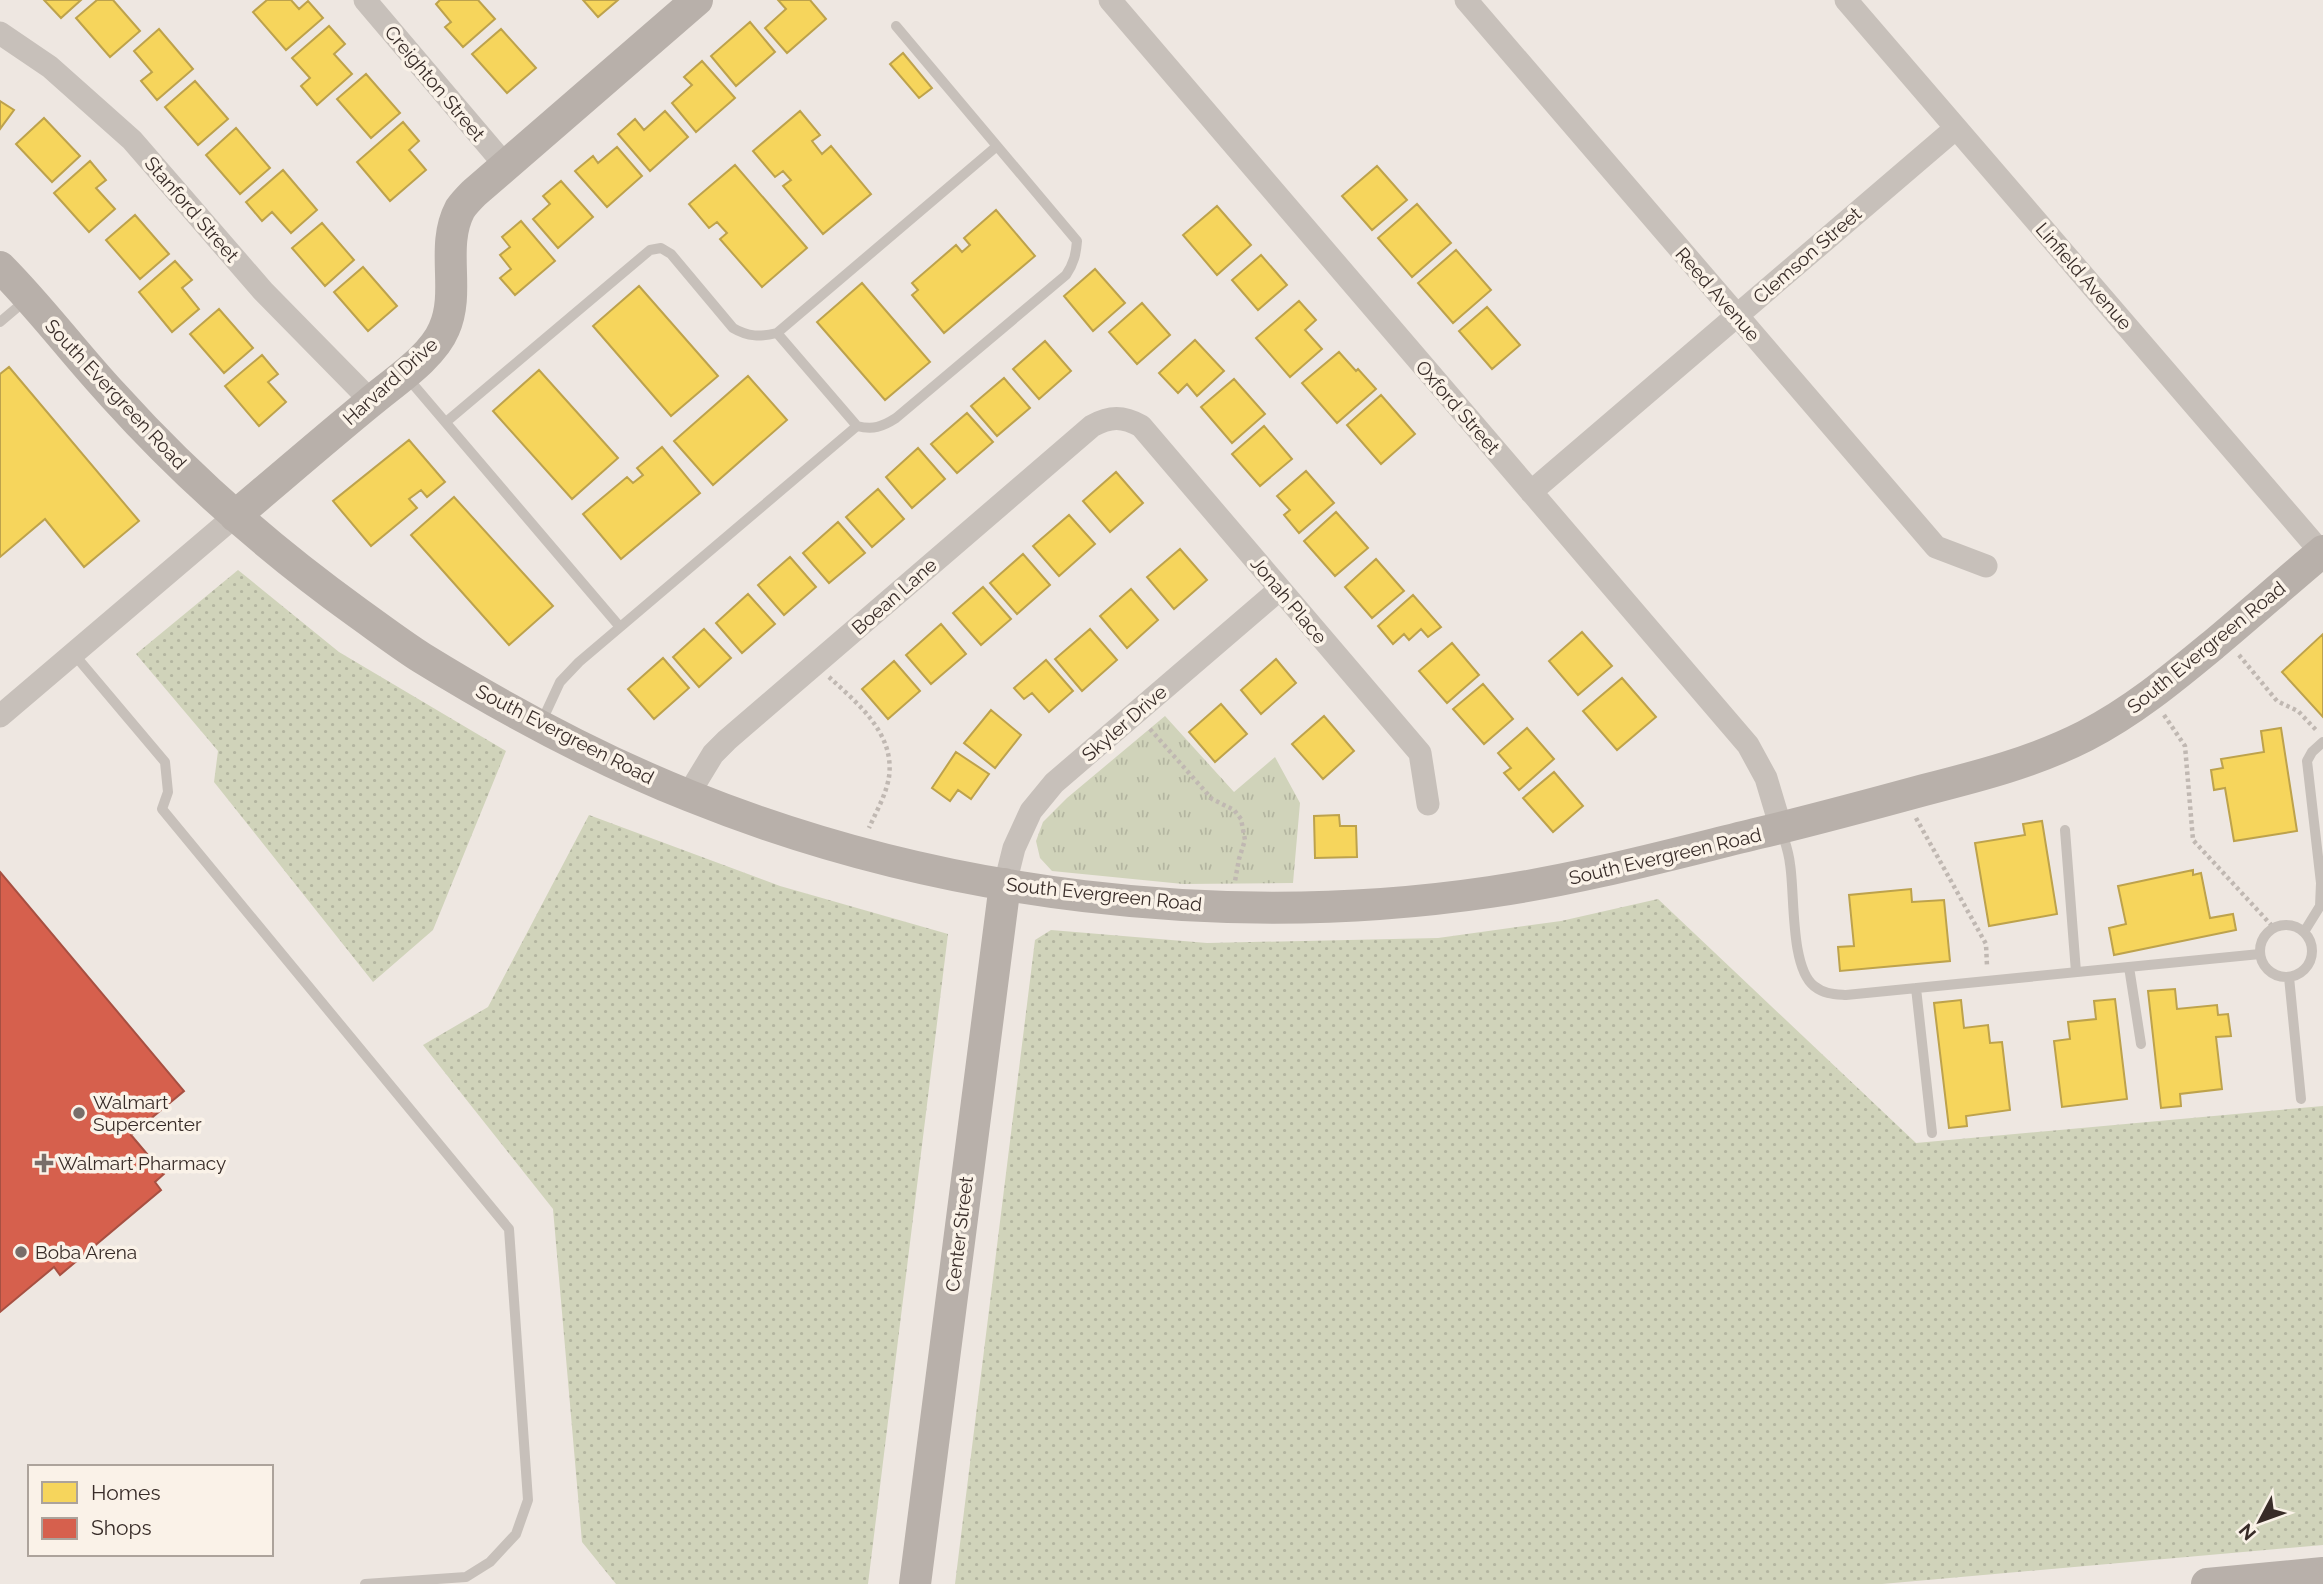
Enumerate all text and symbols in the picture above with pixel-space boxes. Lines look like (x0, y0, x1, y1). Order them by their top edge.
street label: Creighton Street (380, 21, 490, 146)
street label: Stanford Street (140, 152, 244, 267)
street label: Clemson Street (1748, 202, 1866, 308)
street label: Linfield Avenue (2031, 218, 2137, 334)
street label: Reed Avenue (1671, 243, 1765, 345)
street label: South Evergreen Road (41, 315, 191, 473)
street label: Harvard Drive (338, 333, 442, 429)
street label: Oxford Street (1411, 356, 1505, 459)
street label: Jonah Place (1246, 552, 1332, 648)
street label: Boean Lane (847, 553, 941, 639)
street label: South Evergreen Road (2123, 577, 2289, 717)
street label: South Evergreen Road (472, 680, 658, 788)
street label: Skyler Drive (1077, 680, 1171, 766)
street label: South Evergreen Road (1567, 823, 1763, 889)
street label: South Evergreen Road (1005, 873, 1203, 915)
place label: Walmart Supercenter (93, 1091, 202, 1135)
marker: Walmart Supercenter (71, 1105, 87, 1121)
place label: Walmart Pharmacy (58, 1152, 226, 1174)
marker: Walmart Pharmacy (36, 1155, 52, 1171)
street label: Center Street (941, 1174, 977, 1293)
place label: Boba Arena (35, 1241, 137, 1263)
marker: Boba Arena (13, 1244, 29, 1260)
legend (28, 1465, 273, 1556)
text: Homes (91, 1480, 161, 1505)
north arrow (2225, 1486, 2295, 1556)
text: Shops (91, 1515, 152, 1540)
text: N (2234, 1519, 2260, 1545)

